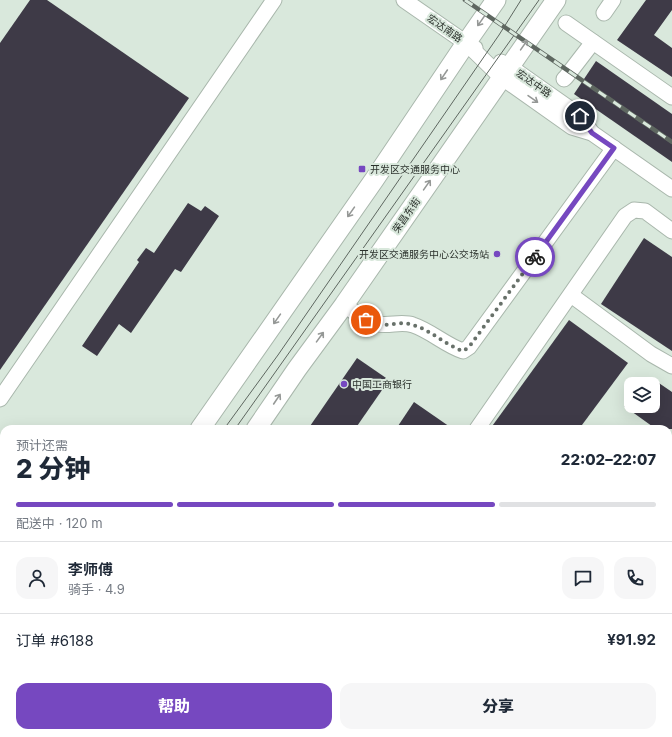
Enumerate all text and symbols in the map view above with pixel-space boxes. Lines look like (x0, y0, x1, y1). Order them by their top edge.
street label: 宏达南路 (425, 12, 465, 44)
one-way arrow (477, 16, 485, 27)
one-way arrow (520, 40, 528, 51)
street label: 宏达中路 (514, 67, 554, 99)
one-way arrow (440, 69, 448, 80)
one-way arrow (528, 95, 539, 103)
pin (563, 99, 597, 133)
icon: home (569, 105, 591, 127)
place label: 开发区交通服务中心 (370, 163, 460, 175)
marker: 开发区交通服务中心 (357, 164, 367, 174)
one-way arrow (423, 180, 431, 191)
street label: 荣昌东街 (390, 195, 422, 235)
one-way arrow (347, 206, 355, 217)
courier (515, 237, 555, 277)
icon: bike (524, 246, 546, 268)
place label: 开发区交通服务中心公交场站 (359, 248, 489, 260)
marker: 开发区交通服务中心公交场站 (492, 249, 502, 259)
pin (349, 303, 383, 337)
icon: bag (355, 309, 377, 331)
one-way arrow (273, 313, 281, 324)
one-way arrow (316, 332, 324, 343)
map controls (624, 377, 660, 413)
button: layers (624, 377, 660, 413)
place label: 中国工商银行 (352, 378, 412, 390)
marker: 中国工商银行 (339, 379, 349, 389)
one-way arrow (273, 394, 281, 405)
text: 预计还需 (16, 437, 68, 453)
text: 22:02–22:07 (561, 450, 656, 469)
text: 2 分钟 (16, 453, 90, 484)
text: 配送中 · 120 m (16, 515, 103, 531)
button: person (16, 557, 58, 599)
button: chat (562, 557, 604, 599)
button: phone (614, 557, 656, 599)
text: 李师傅 (68, 560, 113, 579)
text: 骑手 · 4.9 (68, 581, 125, 597)
text: ¥91.92 (607, 630, 656, 649)
text: 订单 #6188 (16, 631, 94, 650)
button: 帮助 (16, 683, 332, 729)
button: 分享 (340, 683, 656, 729)

